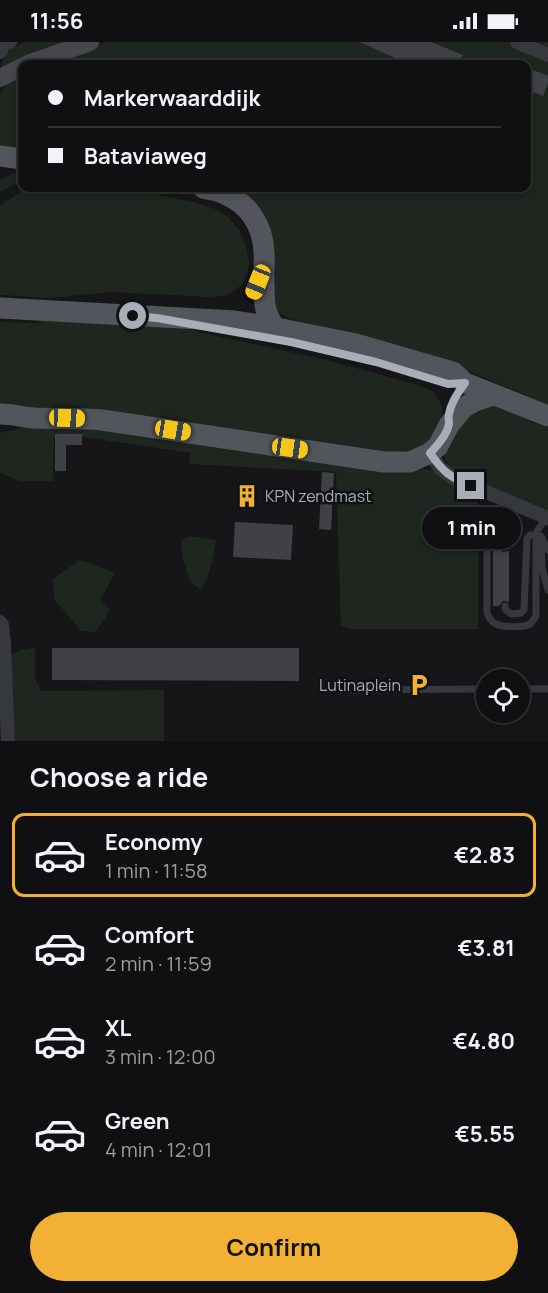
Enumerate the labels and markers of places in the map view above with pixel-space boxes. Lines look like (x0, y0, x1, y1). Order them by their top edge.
building icon: KPN zendmast (234, 483, 260, 509)
place label: KPN zendmast (265, 485, 371, 507)
parking icon: Lutinaplein (406, 672, 432, 698)
place label: Lutinaplein (319, 674, 401, 696)

